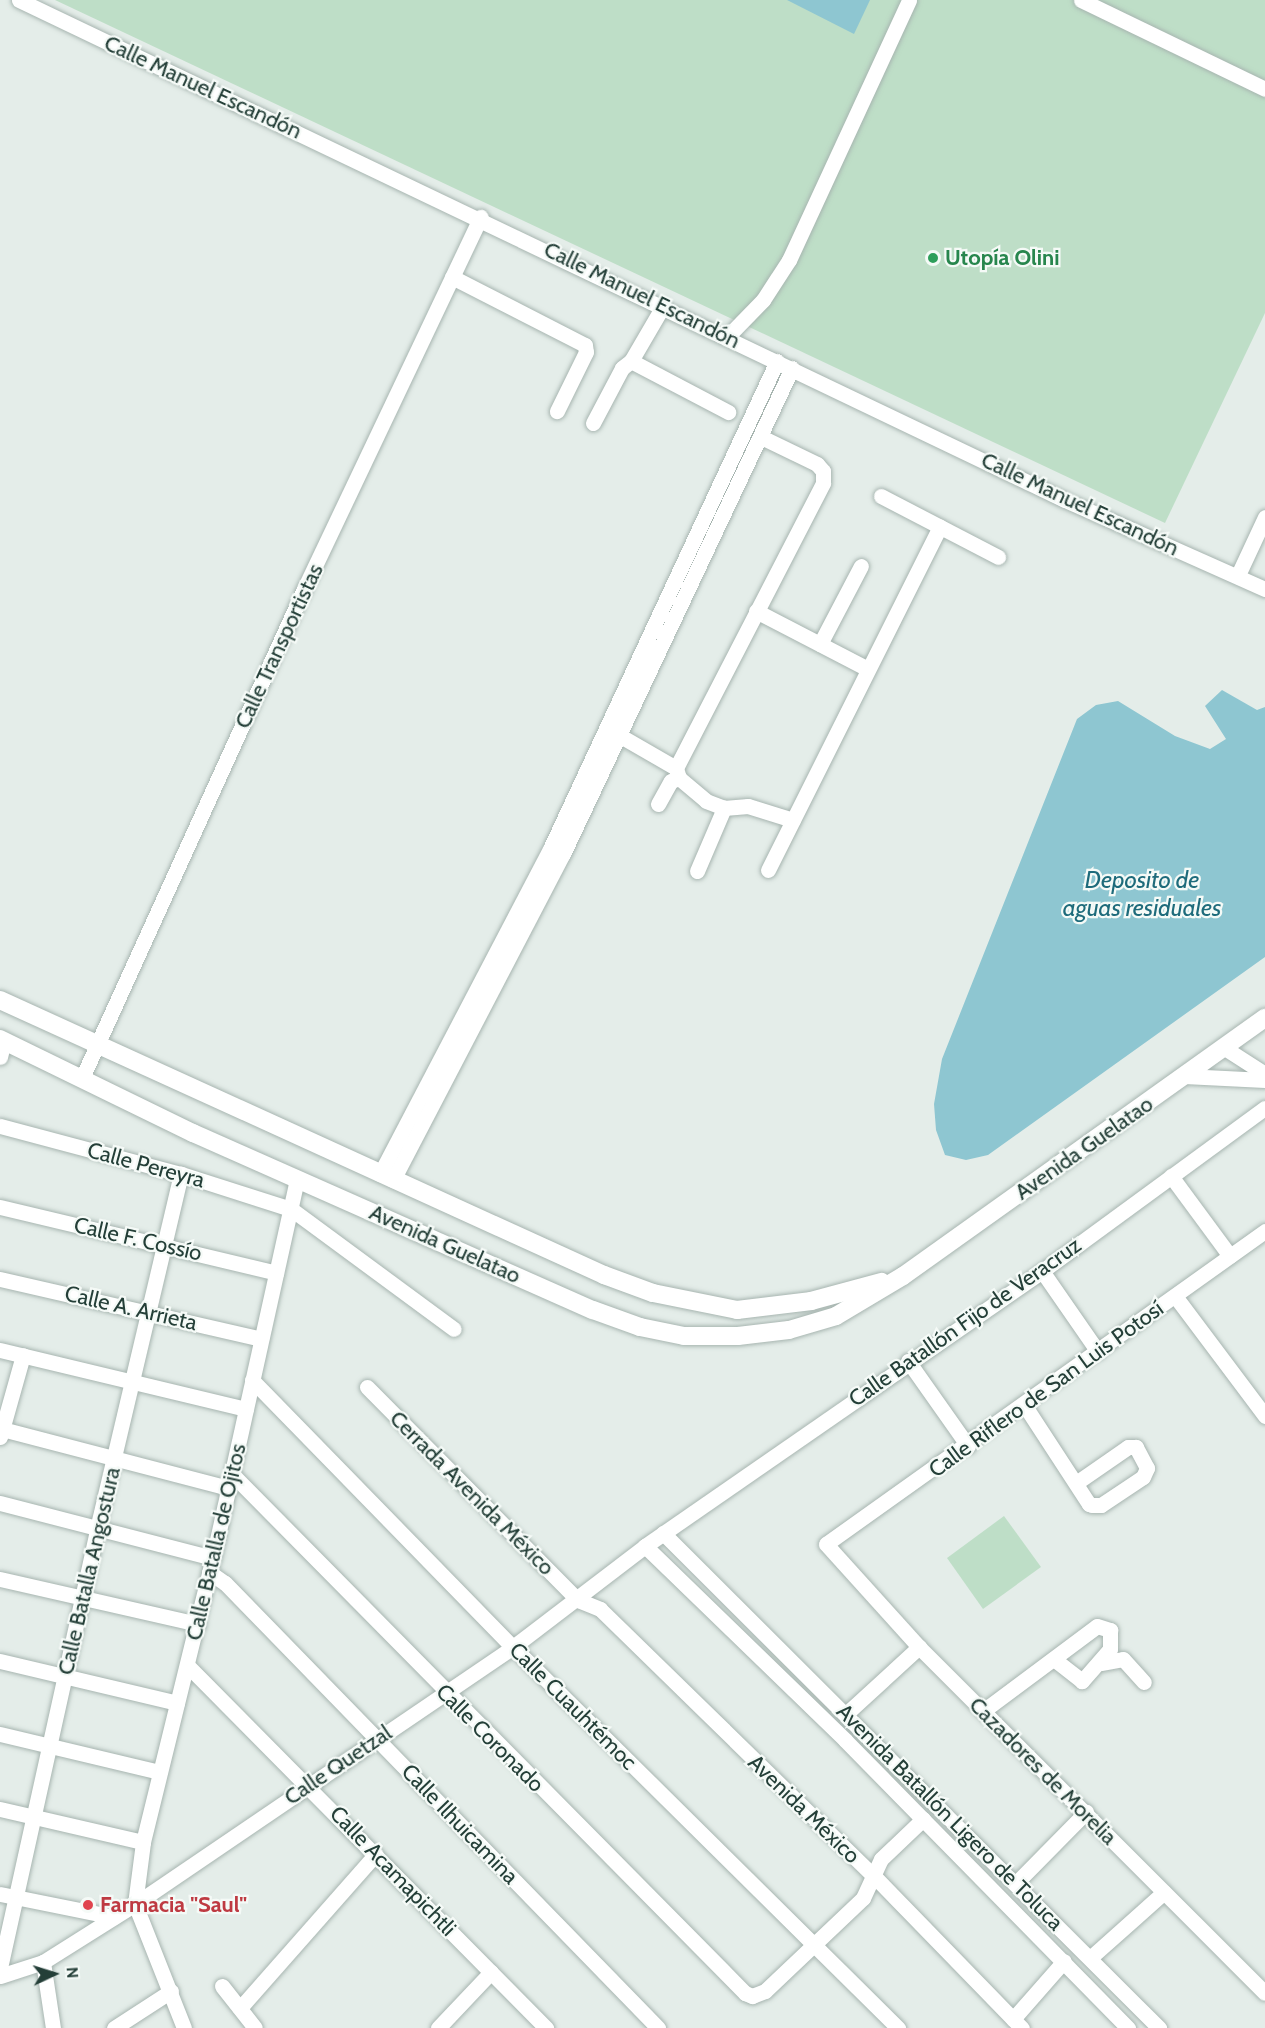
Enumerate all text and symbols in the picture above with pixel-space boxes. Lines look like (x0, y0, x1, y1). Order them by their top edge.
street label: Calle Manuel Escandón (100, 30, 306, 144)
street label: Calle Manuel Escandón (540, 236, 744, 354)
place label: Utopía Olini (945, 245, 1060, 271)
marker: Utopía Olini (926, 251, 940, 265)
street label: Calle Manuel Escandón (977, 447, 1183, 561)
street label: Calle Transportistas (229, 559, 329, 733)
water label: Deposito de aguas residuales (1063, 866, 1221, 922)
street label: Avenida Guelatao (1010, 1091, 1158, 1205)
street label: Calle Pereyra (84, 1137, 208, 1193)
street label: Avenida Guelatao (365, 1199, 525, 1289)
street label: Calle F. Cossío (71, 1211, 205, 1267)
street label: Calle Batallón Fijo de Veracruz (844, 1232, 1086, 1412)
street label: Calle A. Arrieta (62, 1280, 200, 1336)
street label: Calle Riflero de San Luis Potosí (924, 1295, 1168, 1483)
street label: Cerrada Avenida México (384, 1405, 560, 1581)
street label: Calle Batalla de Ojitos (181, 1441, 251, 1643)
street label: Calle Batalla Angostura (52, 1465, 126, 1677)
street label: Calle Cuauhtémoc (504, 1637, 642, 1775)
street label: Calle Coronado (431, 1679, 549, 1797)
street label: Cazadores de Morelia (964, 1692, 1122, 1850)
street label: Avenida Batallón Ligero de Toluca (831, 1698, 1069, 1936)
street label: Calle Quetzal (279, 1719, 397, 1811)
street label: Avenida México (743, 1749, 865, 1869)
street label: Calle Ilhuicamina (396, 1758, 524, 1890)
street label: Calle Acamapichtli (324, 1801, 462, 1941)
place label: Farmacia "Saul" (100, 1892, 247, 1918)
marker: Farmacia "Saul" (81, 1898, 95, 1912)
north arrow (24, 1944, 84, 2004)
text: N (63, 1966, 82, 1979)

